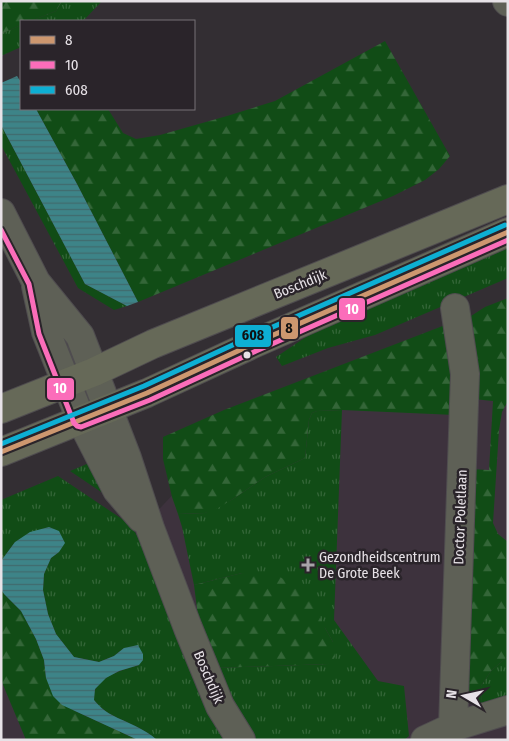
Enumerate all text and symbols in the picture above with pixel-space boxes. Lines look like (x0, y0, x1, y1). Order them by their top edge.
legend (20, 20, 195, 110)
text: 8 (65, 31, 73, 49)
text: 10 (65, 56, 79, 74)
text: 608 (65, 81, 88, 99)
street label: Boschdijk (271, 266, 330, 303)
line badge: 10 (338, 297, 366, 321)
text: 10 (345, 301, 359, 318)
line badge: 8 (280, 316, 299, 340)
text: 8 (285, 320, 293, 337)
line badge: 608 (234, 324, 272, 348)
text: 608 (242, 327, 265, 344)
unlabelled marker (242, 350, 252, 360)
line badge: 10 (46, 377, 75, 401)
text: 10 (53, 380, 67, 397)
street label: Doctor Poletlaan (450, 469, 471, 565)
place label: Gezondheidscentrum De Grote Beek (319, 549, 440, 582)
marker: Gezondheidscentrum De Grote Beek (301, 558, 315, 572)
street label: Boschdijk (190, 648, 227, 706)
north arrow (439, 671, 489, 721)
text: N (443, 689, 461, 700)

